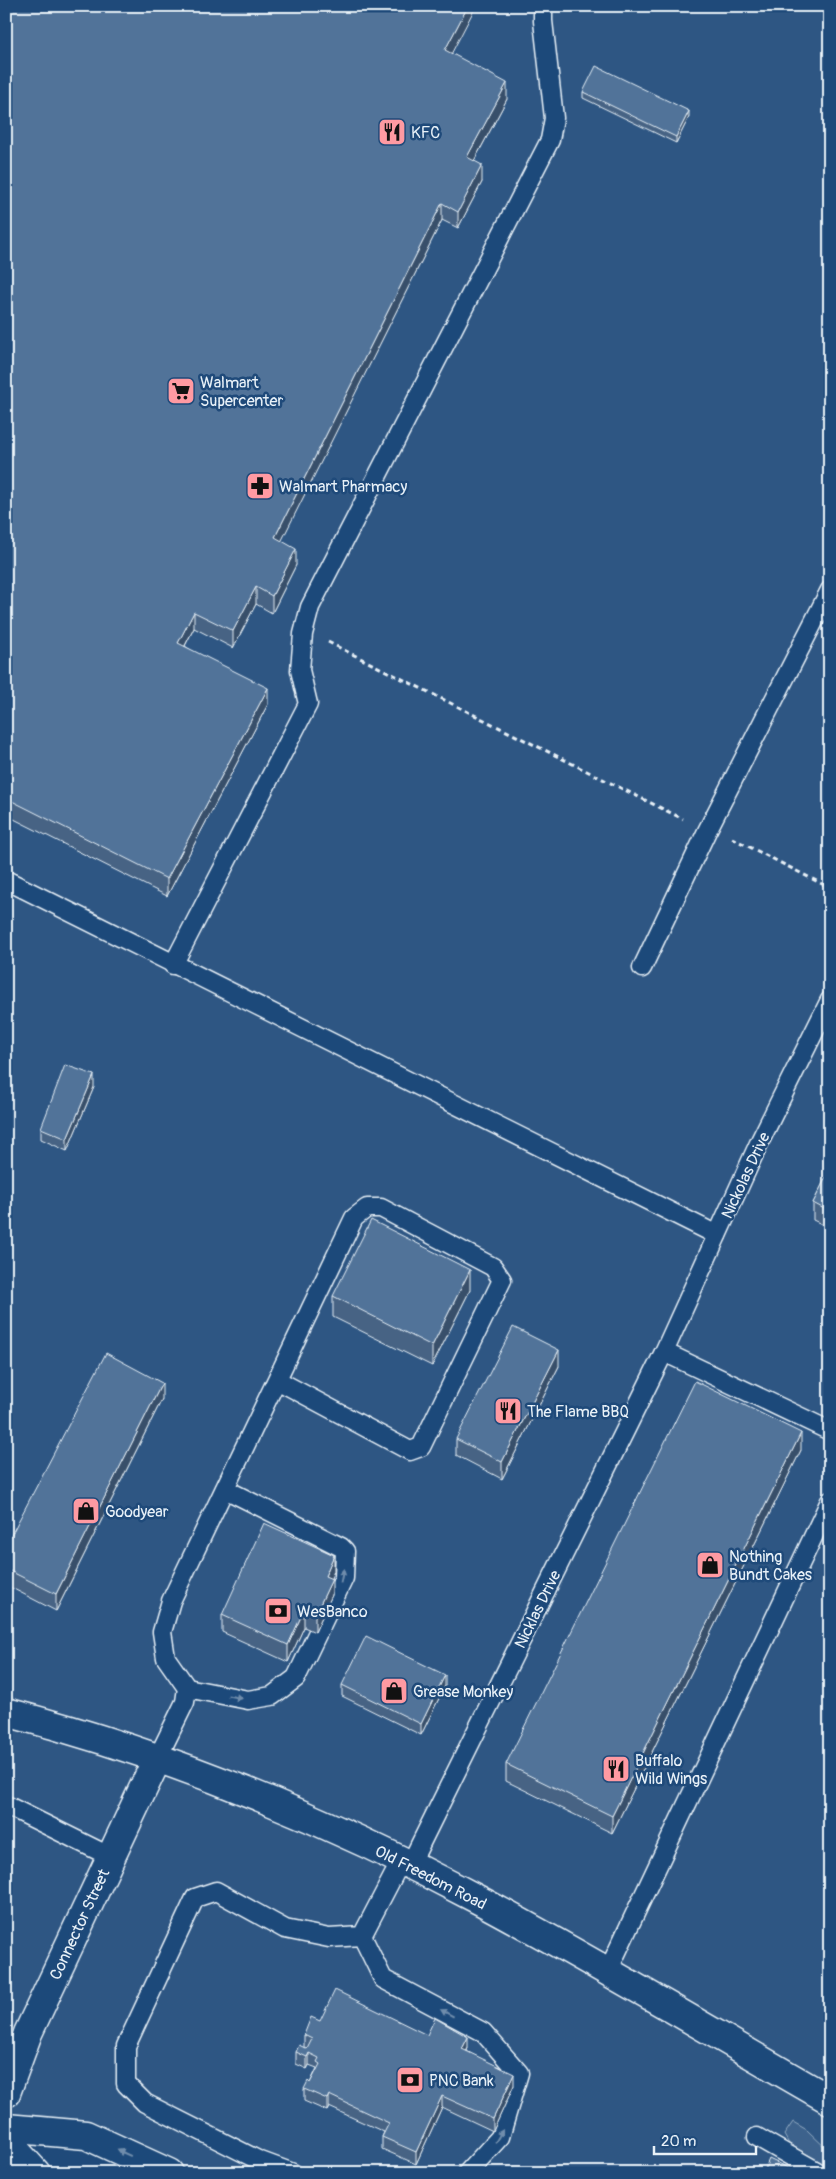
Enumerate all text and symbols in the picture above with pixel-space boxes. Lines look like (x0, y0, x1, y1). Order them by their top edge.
restaurant icon: KFC (377, 117, 407, 147)
place label: KFC (411, 123, 440, 143)
place label: Walmart Supercenter (200, 373, 283, 411)
supermarket icon: Walmart Supercenter (166, 376, 196, 406)
pharmacy icon: Walmart Pharmacy (245, 471, 275, 501)
place label: Walmart Pharmacy (279, 477, 407, 497)
street label: Nickolas Drive (717, 1129, 775, 1222)
restaurant icon: The Flame BBQ (493, 1396, 523, 1426)
place label: The Flame BBQ (527, 1402, 629, 1422)
shop icon: Goodyear (71, 1496, 101, 1526)
place label: Goodyear (105, 1502, 169, 1522)
place label: Nothing Bundt Cakes (729, 1547, 812, 1585)
shop icon: Nothing Bundt Cakes (695, 1550, 725, 1580)
street label: Nicklas Drive (510, 1567, 565, 1652)
one-way arrow (339, 1568, 347, 1584)
bank icon: WesBanco (263, 1596, 293, 1626)
place label: WesBanco (297, 1602, 368, 1622)
shop icon: Grease Monkey (379, 1676, 409, 1706)
place label: Grease Monkey (413, 1682, 513, 1702)
one-way arrow (227, 1694, 243, 1702)
place label: Buffalo Wild Wings (635, 1751, 707, 1789)
restaurant icon: Buffalo Wild Wings (601, 1754, 631, 1784)
street label: Old Freedom Road (371, 1841, 490, 1915)
street label: Connector Street (45, 1865, 115, 1983)
one-way arrow (439, 2009, 454, 2017)
bank icon: PNC Bank (395, 2065, 425, 2095)
place label: PNC Bank (429, 2071, 494, 2091)
scale bar (654, 2124, 756, 2156)
one-way arrow (495, 2128, 503, 2143)
text: 20 m (661, 2132, 696, 2151)
one-way arrow (117, 2148, 131, 2156)

